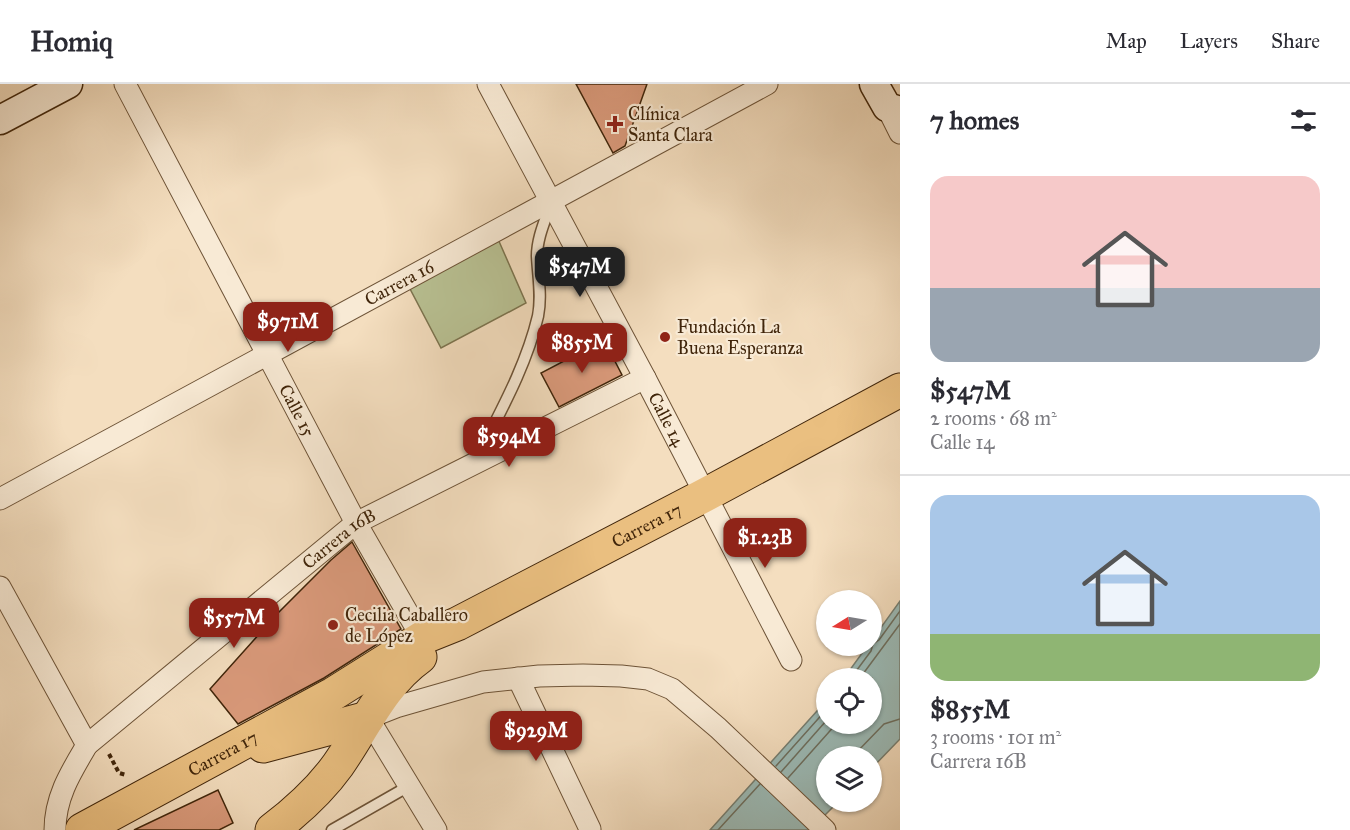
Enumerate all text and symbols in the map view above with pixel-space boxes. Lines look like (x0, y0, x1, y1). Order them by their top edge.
text: Homiq (30, 24, 113, 59)
text: Map (1106, 28, 1147, 54)
text: Layers (1180, 28, 1238, 54)
text: Share (1271, 28, 1320, 54)
place label: Clínica Santa Clara (628, 103, 713, 146)
text: 7 homes (930, 104, 1019, 136)
icon: filters (1287, 104, 1320, 137)
marker: Clínica Santa Clara (606, 115, 624, 133)
icon: home (1071, 215, 1179, 323)
pin: $547M (538, 247, 622, 298)
text: $547M (549, 254, 611, 278)
street label: Carrera 16 (361, 255, 438, 311)
pin: $971M (246, 302, 330, 353)
text: $971M (257, 309, 319, 333)
place label: Fundación La Buena Esperanza (677, 316, 804, 359)
pin: $855M (540, 323, 624, 374)
text: $855M (551, 330, 613, 354)
marker: Fundación La Buena Esperanza (658, 330, 672, 344)
text: $547M (930, 374, 1011, 406)
street label: Calle 15 (274, 381, 320, 441)
street label: Calle 14 (643, 389, 690, 451)
text: 2 rooms · 68 m² (930, 406, 1057, 430)
pin: $594M (467, 417, 551, 468)
text: $594M (477, 424, 541, 448)
text: Calle 14 (930, 430, 995, 454)
street label: Carrera 17 (608, 498, 685, 553)
street label: Carrera 16B (298, 504, 380, 574)
pin: $1.23B (716, 518, 814, 569)
text: $1.23B (737, 525, 793, 549)
icon: home (1071, 534, 1179, 642)
north arrow (816, 590, 882, 656)
map controls (816, 590, 882, 812)
pin: $557M (192, 598, 276, 649)
place label: Cecilia Caballero de López (345, 604, 468, 647)
text: $557M (203, 605, 265, 629)
marker: Cecilia Caballero de López (326, 618, 340, 632)
button: locate (816, 668, 882, 734)
text: $855M (930, 693, 1010, 725)
pin: $929M (494, 711, 578, 762)
text: $929M (504, 718, 568, 742)
text: 3 rooms · 101 m² (930, 725, 1061, 749)
street label: Carrera 17 (184, 726, 261, 781)
button: layers (816, 746, 882, 812)
text: Carrera 16B (930, 749, 1027, 773)

